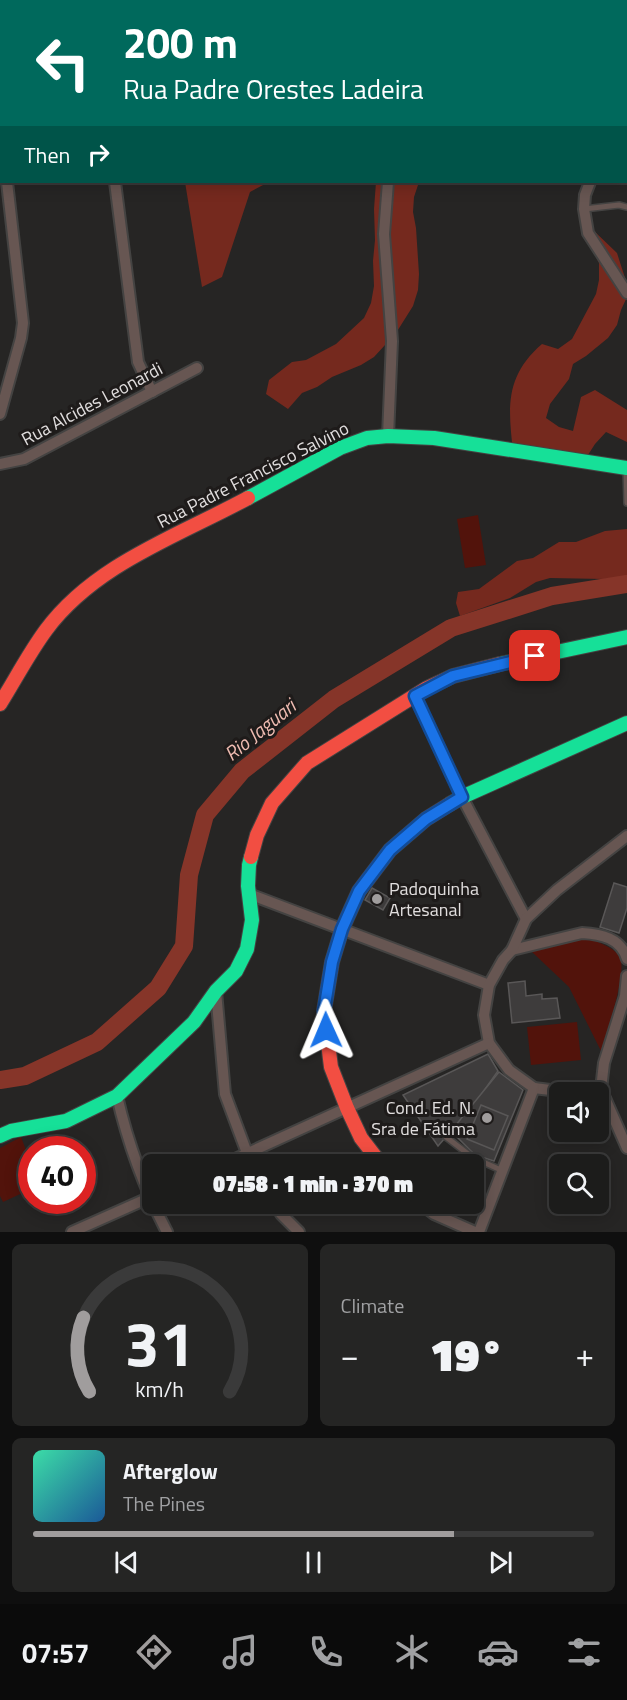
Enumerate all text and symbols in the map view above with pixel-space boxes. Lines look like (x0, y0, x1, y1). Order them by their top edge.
text: 200 m (123, 10, 238, 74)
icon: left (24, 24, 102, 102)
text: Rua Padre Orestes Ladeira (123, 68, 424, 109)
text: Then (24, 138, 70, 172)
icon: right (82, 138, 115, 171)
street label: Rua Alcides Leonardi (16, 355, 167, 452)
street label: Rua Padre Francisco Salvino (152, 414, 353, 535)
pin (509, 630, 560, 681)
icon: arrive (518, 639, 551, 672)
water label: Rio Jaguari (217, 689, 305, 768)
place label: Padoquinha Artesanal (389, 875, 479, 923)
marker: Padoquinha Artesanal (370, 892, 384, 906)
position arrow (294, 998, 358, 1062)
map controls (549, 1082, 609, 1214)
button: sound (549, 1082, 609, 1142)
place label: Cond. Ed. N. Sra de Fátima (371, 1094, 475, 1142)
marker: Cond. Ed. N. Sra de Fátima (480, 1111, 494, 1125)
speed limit sign: 40 (18, 1136, 96, 1214)
button: search (549, 1154, 609, 1214)
text: 07:58 · 1 min · 370 m (213, 1167, 413, 1201)
text: Climate (341, 1290, 404, 1321)
text: 31 (125, 1295, 195, 1390)
text: 19° (430, 1320, 504, 1388)
text: − (341, 1330, 359, 1380)
text: + (576, 1330, 594, 1380)
text: km/h (135, 1373, 184, 1405)
text: Afterglow (123, 1454, 218, 1488)
text: The Pines (123, 1488, 205, 1519)
icon: previous (110, 1546, 143, 1579)
icon: pause (297, 1546, 330, 1579)
icon: next (484, 1546, 517, 1579)
icon: directions (133, 1631, 175, 1673)
icon: music (219, 1631, 261, 1673)
icon: phone (305, 1631, 347, 1673)
icon: climate (391, 1631, 433, 1673)
icon: car (477, 1631, 519, 1673)
icon: filters (563, 1631, 605, 1673)
text: 07:57 (22, 1632, 89, 1673)

